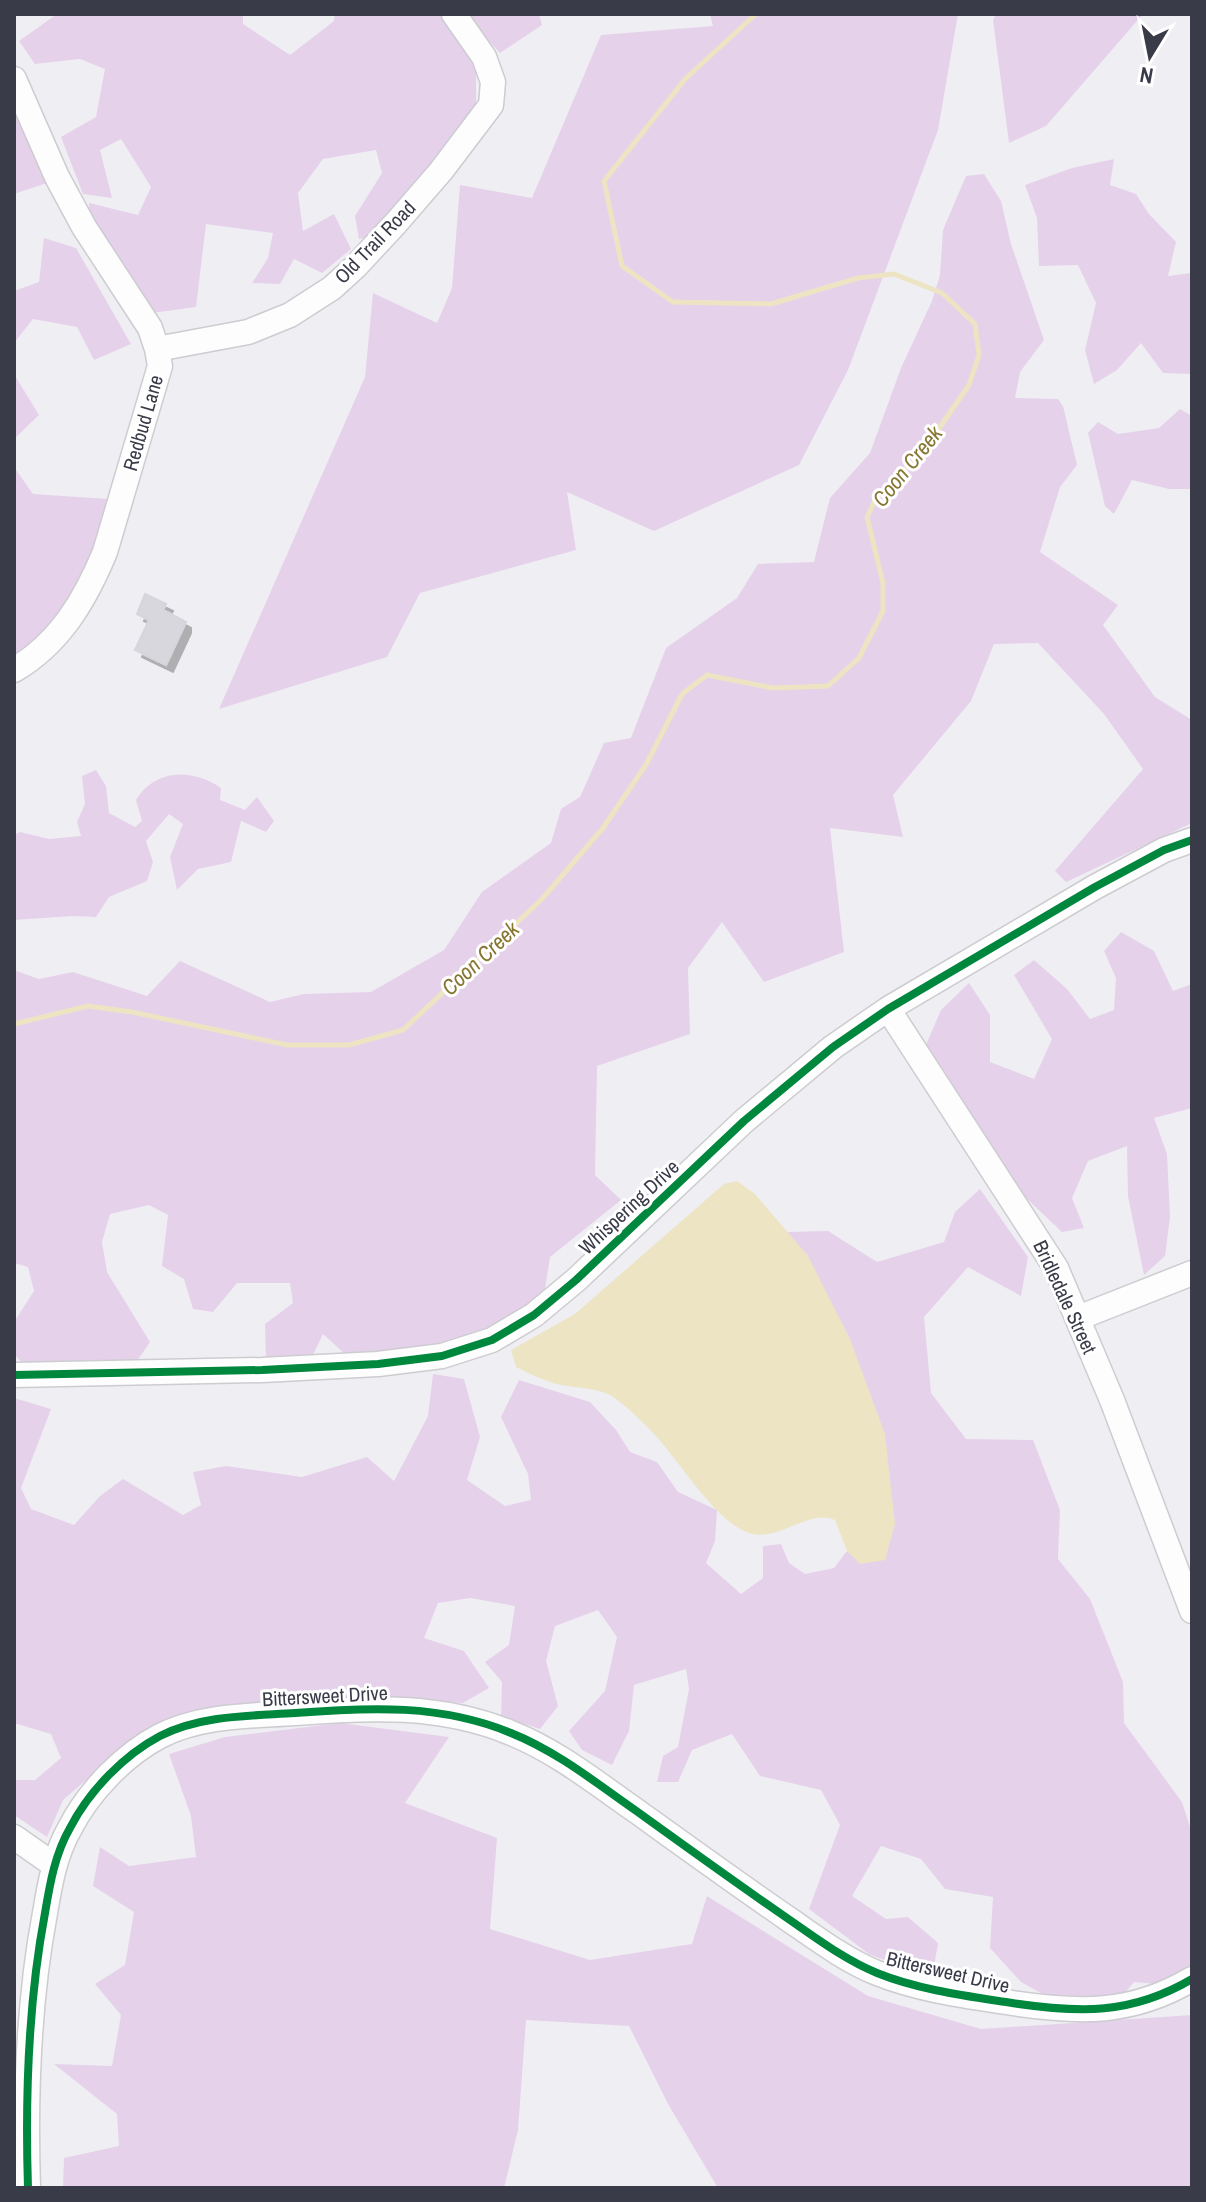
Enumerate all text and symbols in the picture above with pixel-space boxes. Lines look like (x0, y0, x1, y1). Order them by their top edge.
north arrow (1110, 16, 1190, 96)
text: N (1138, 60, 1156, 92)
street label: Old Trail Road (328, 194, 421, 289)
street label: Redbud Lane (116, 372, 169, 474)
water label: Coon Creek (865, 418, 950, 513)
water label: Coon Creek (435, 914, 526, 1002)
street label: Whispering Drive (573, 1153, 685, 1260)
street label: Bridledale Street (1027, 1236, 1104, 1358)
street label: Bittersweet Drive (261, 1679, 388, 1712)
street label: Bittersweet Drive (884, 1944, 1012, 1999)

